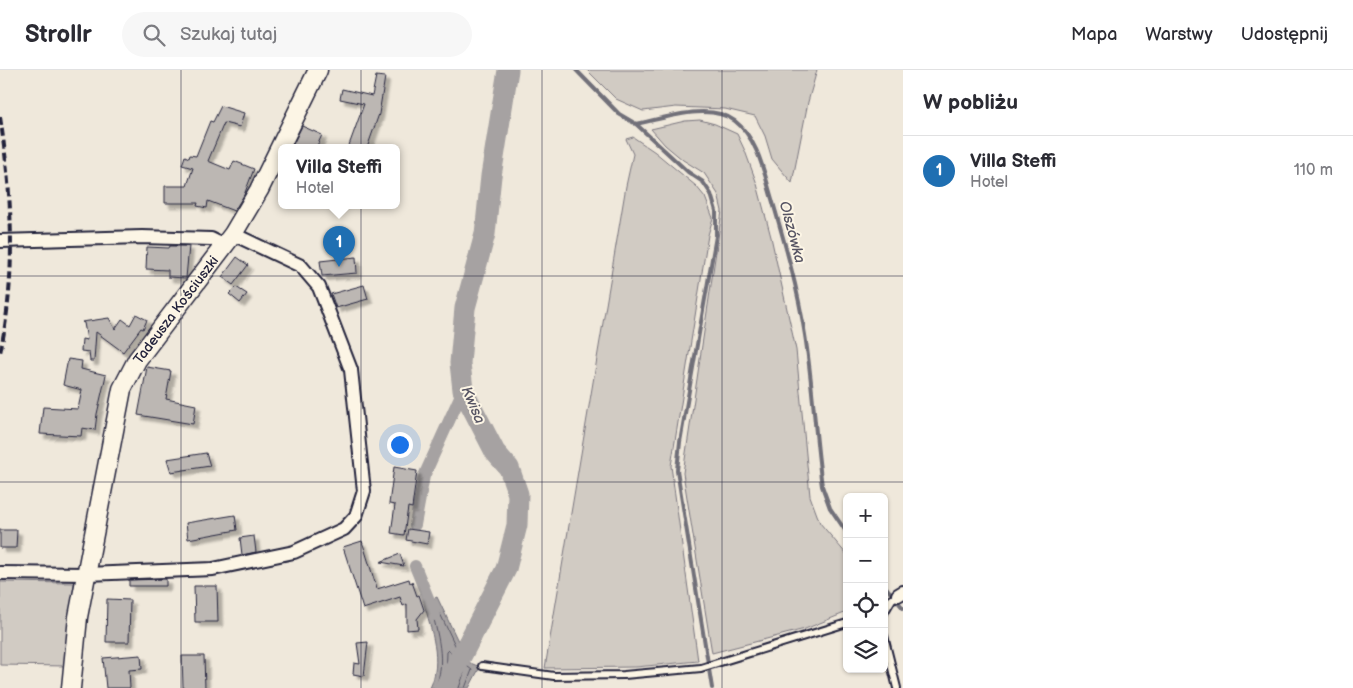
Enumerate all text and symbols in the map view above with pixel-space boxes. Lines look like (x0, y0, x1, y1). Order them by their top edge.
search box (122, 12, 472, 57)
text: Strollr (25, 20, 92, 49)
icon: search (140, 21, 168, 49)
text: Szukaj tutaj (180, 23, 277, 46)
text: Mapa (1071, 24, 1117, 45)
text: Warstwy (1145, 24, 1213, 45)
text: Udostępnij (1241, 24, 1328, 45)
text: W pobliżu (923, 90, 1018, 115)
popup (278, 144, 400, 209)
text: Villa Steffi (970, 150, 1056, 173)
text: Villa Steffi (296, 156, 382, 179)
text: 1 (936, 161, 942, 180)
text: 110 m (1294, 161, 1333, 180)
text: Hotel (970, 173, 1008, 192)
text: Hotel (296, 179, 334, 198)
water label: Olszówka (775, 199, 809, 265)
pin: 1 (323, 226, 355, 267)
street label: Tadeusza Kościuszki (130, 253, 222, 367)
water label: Kwisa (457, 383, 489, 427)
your location (387, 432, 413, 458)
map controls (843, 493, 888, 673)
button: + (843, 493, 888, 538)
button: − (843, 538, 888, 583)
button: locate (843, 583, 888, 628)
button: layers (843, 628, 888, 673)

